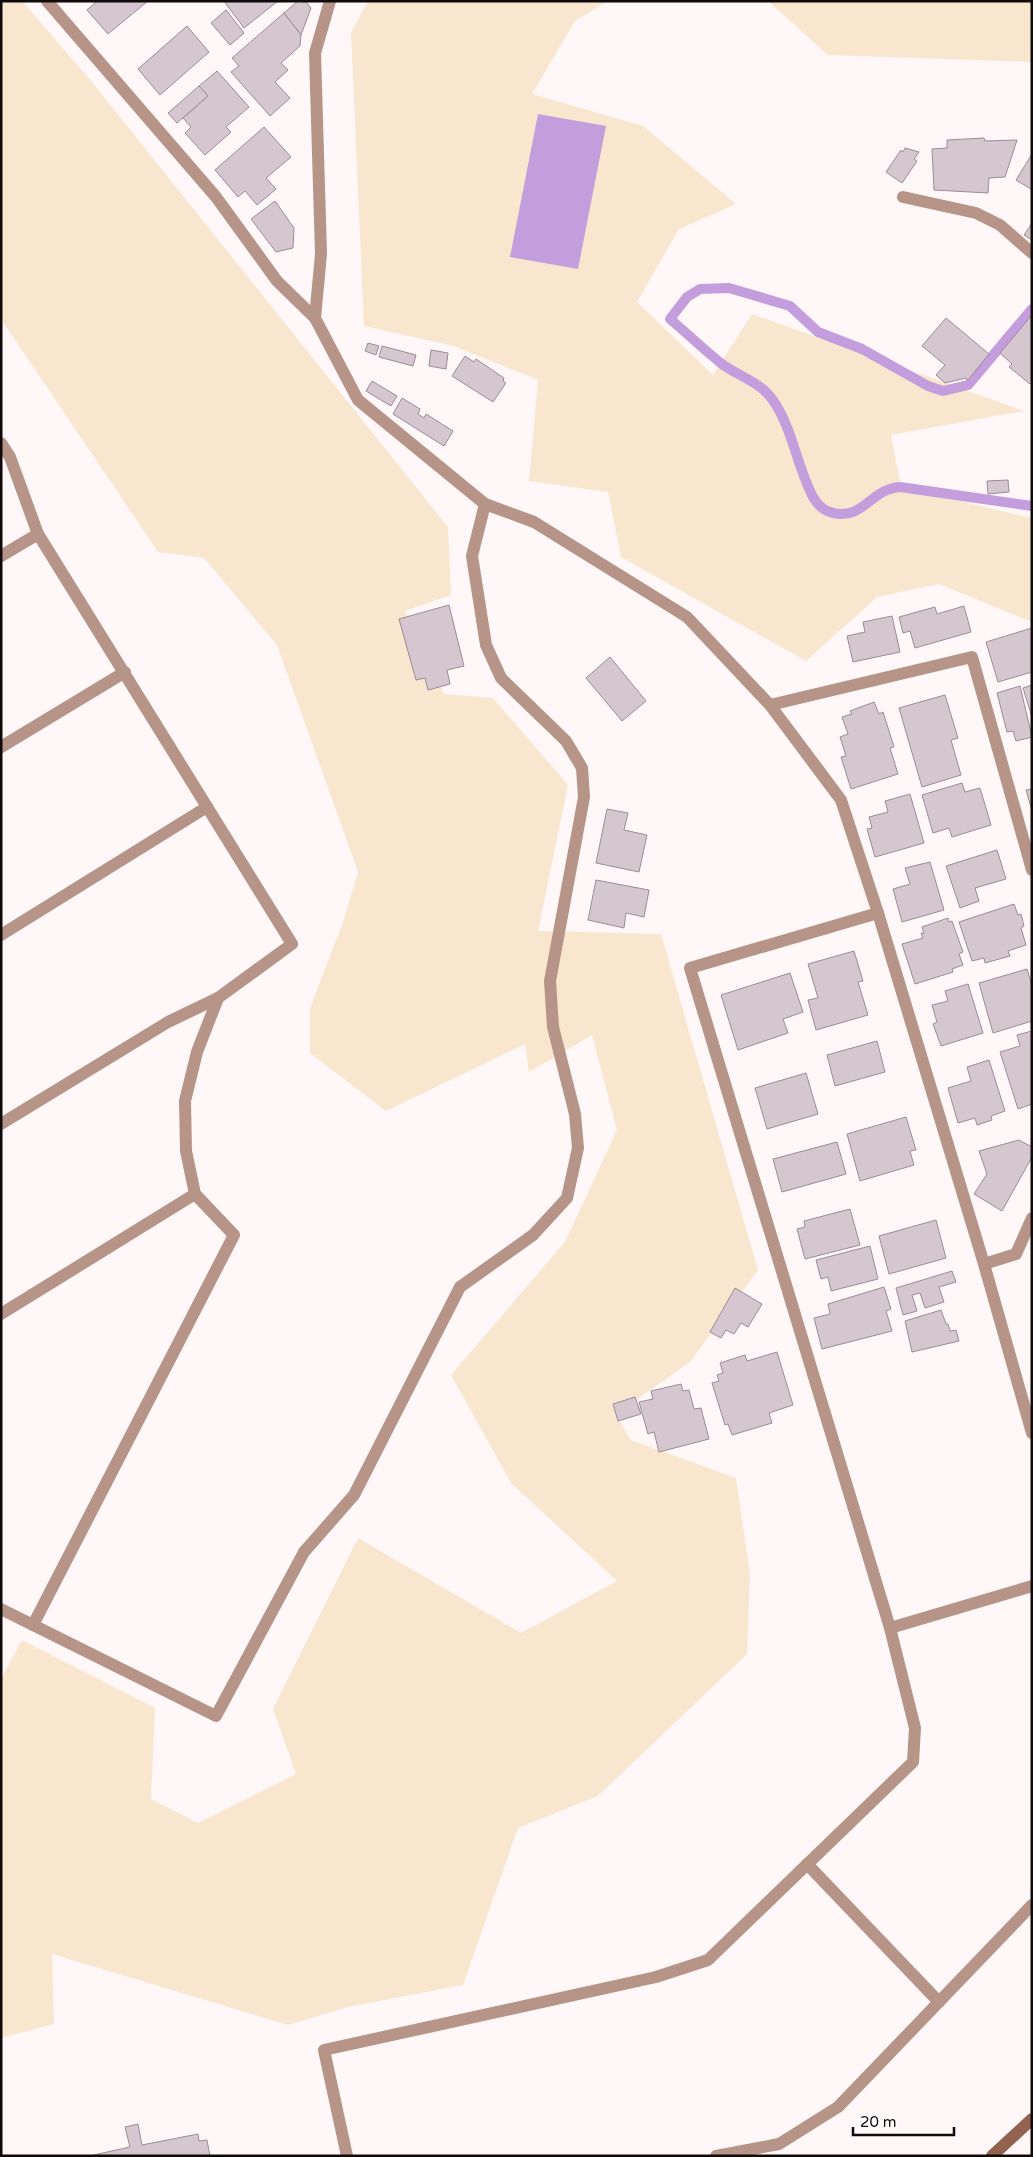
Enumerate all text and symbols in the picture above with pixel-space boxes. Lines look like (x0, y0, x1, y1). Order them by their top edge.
scale bar (853, 2104, 954, 2136)
text: 20 m (860, 2113, 897, 2131)

